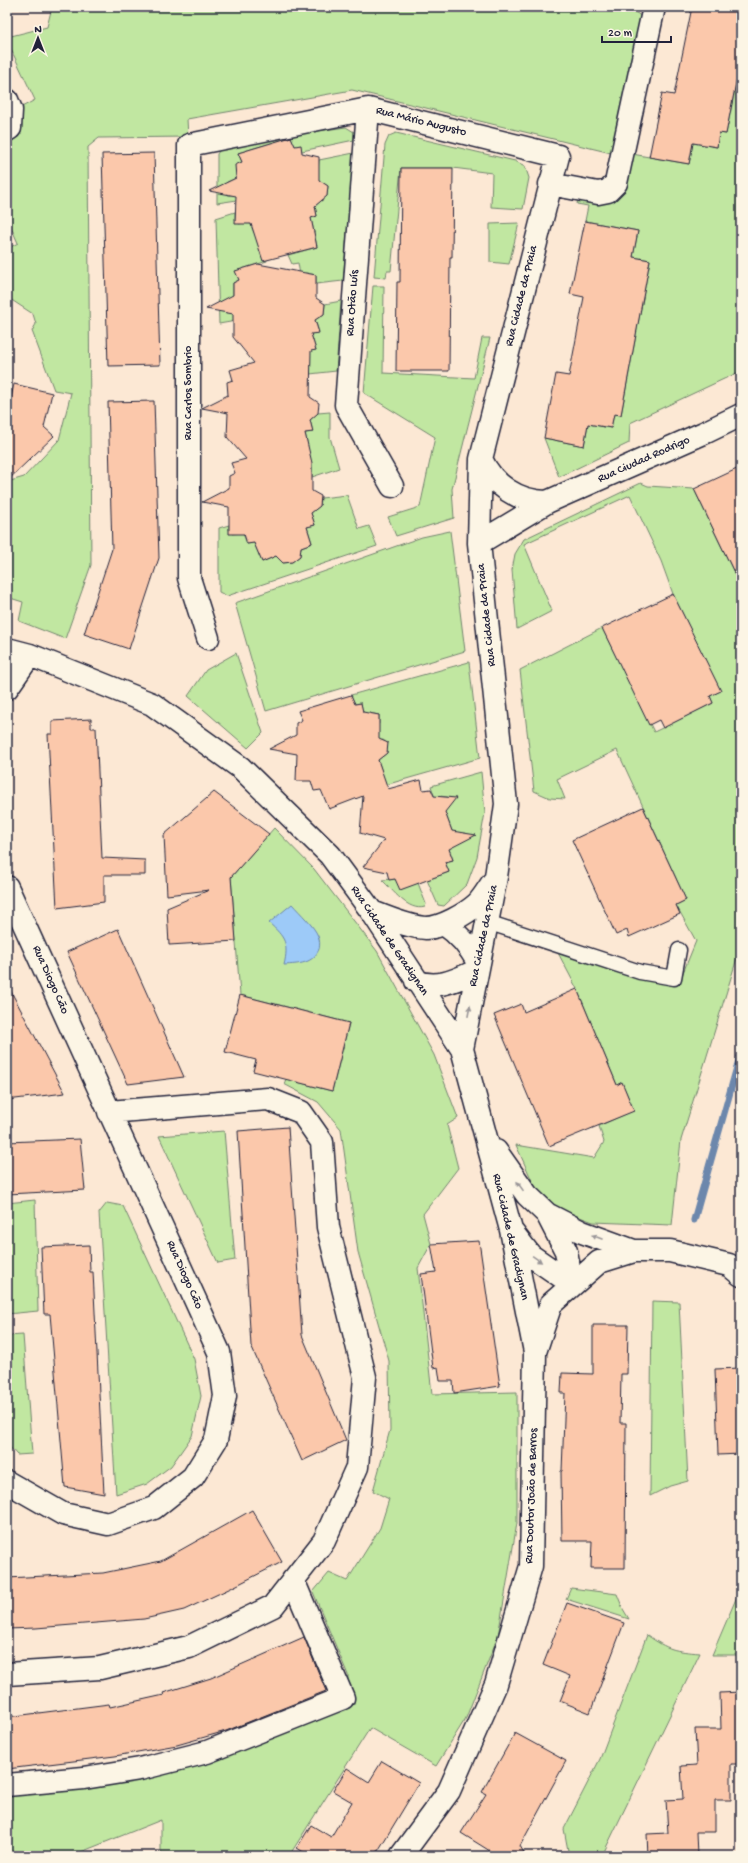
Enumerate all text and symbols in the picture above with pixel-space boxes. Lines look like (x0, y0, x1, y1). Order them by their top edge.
north arrow (18, 18, 58, 58)
scale bar (602, 18, 671, 44)
text: N (34, 24, 42, 36)
text: 20 m (608, 27, 633, 41)
street label: Rua Mário Augusto (374, 104, 468, 140)
street label: Rua Cidade da Praia (503, 244, 541, 348)
street label: Rua Otão Luís (344, 269, 362, 337)
street label: Rua Carlos Sombrio (182, 346, 196, 440)
street label: Rua Ciudad Rodrigo (596, 433, 692, 487)
street label: Rua Cidade da Praia (475, 562, 499, 667)
street label: Rua Cidade de Gradignan (347, 883, 431, 999)
street label: Rua Cidade da Praia (466, 884, 502, 988)
street label: Rua Diogo Cão (29, 944, 71, 1016)
one-way arrow (466, 1005, 472, 1017)
street label: Rua Cidade de Gradignan (489, 1172, 531, 1302)
one-way arrow (516, 1181, 524, 1191)
one-way arrow (591, 1234, 603, 1240)
street label: Rua Diogo Cão (163, 1239, 205, 1311)
one-way arrow (532, 1255, 542, 1263)
street label: Rua Doutor João de Barros (523, 1427, 541, 1564)

